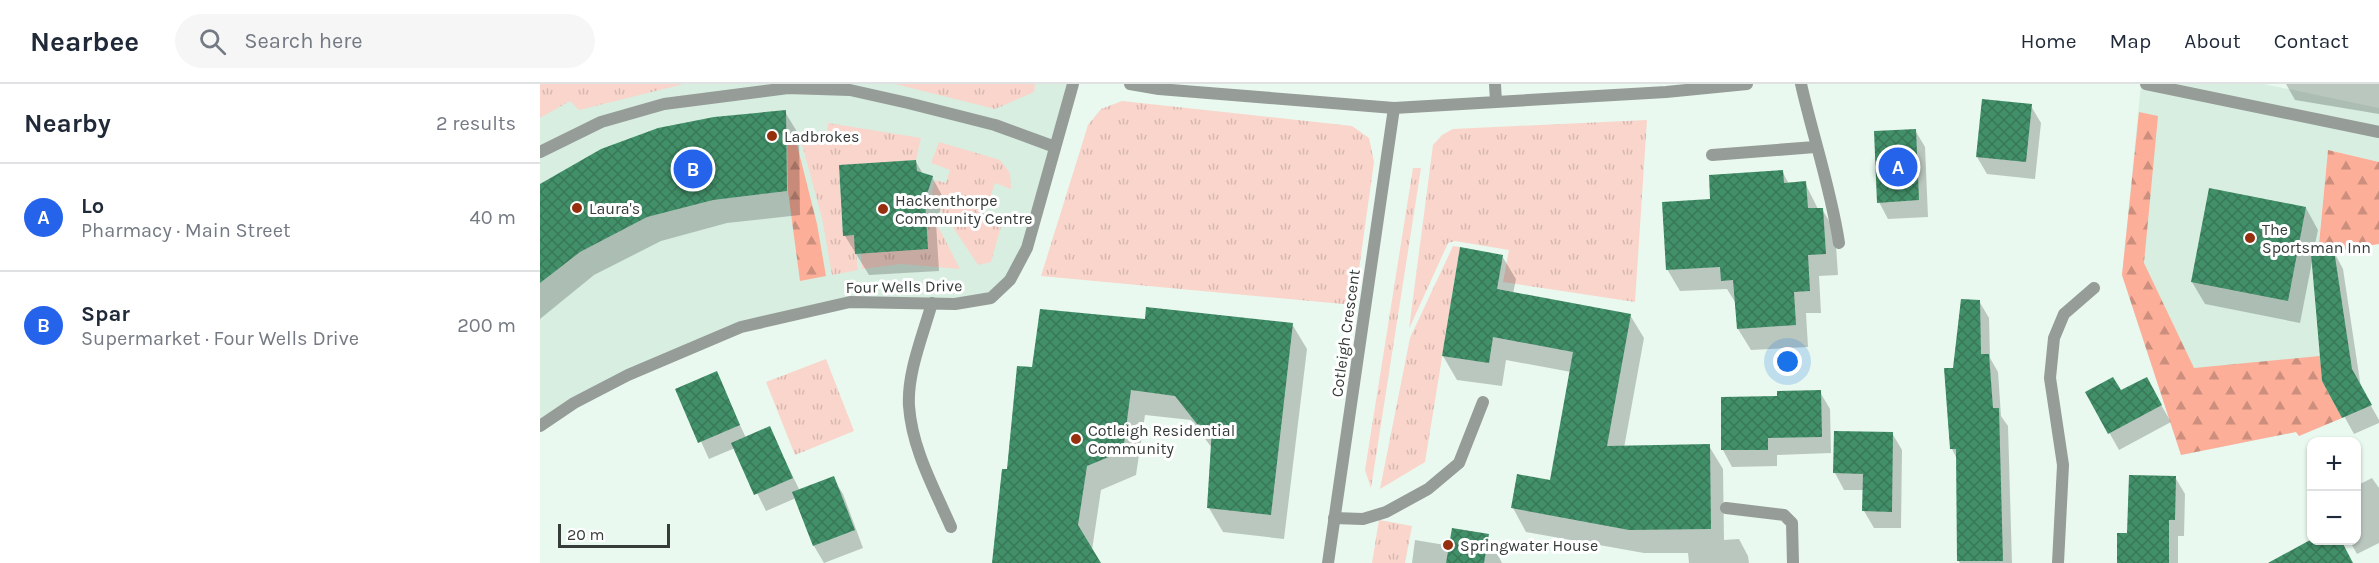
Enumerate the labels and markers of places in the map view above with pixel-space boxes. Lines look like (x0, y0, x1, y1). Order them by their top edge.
place label: Ladbrokes (784, 127, 859, 146)
marker: Ladbrokes (765, 129, 779, 143)
pin: A (1878, 144, 1918, 190)
pin: B (674, 146, 712, 191)
place label: Hackenthorpe Community Centre (895, 191, 1033, 228)
place label: Laura's (589, 199, 640, 218)
marker: Laura's (570, 201, 584, 215)
marker: Hackenthorpe Community Centre (876, 202, 890, 216)
place label: The Sportsman Inn (2262, 220, 2371, 257)
marker: The Sportsman Inn (2243, 231, 2257, 245)
place label: Cotleigh Residential Community (1088, 421, 1235, 458)
marker: Cotleigh Residential Community (1069, 432, 1083, 446)
place label: Springwater House (1460, 536, 1598, 555)
marker: Springwater House (1441, 538, 1455, 552)

